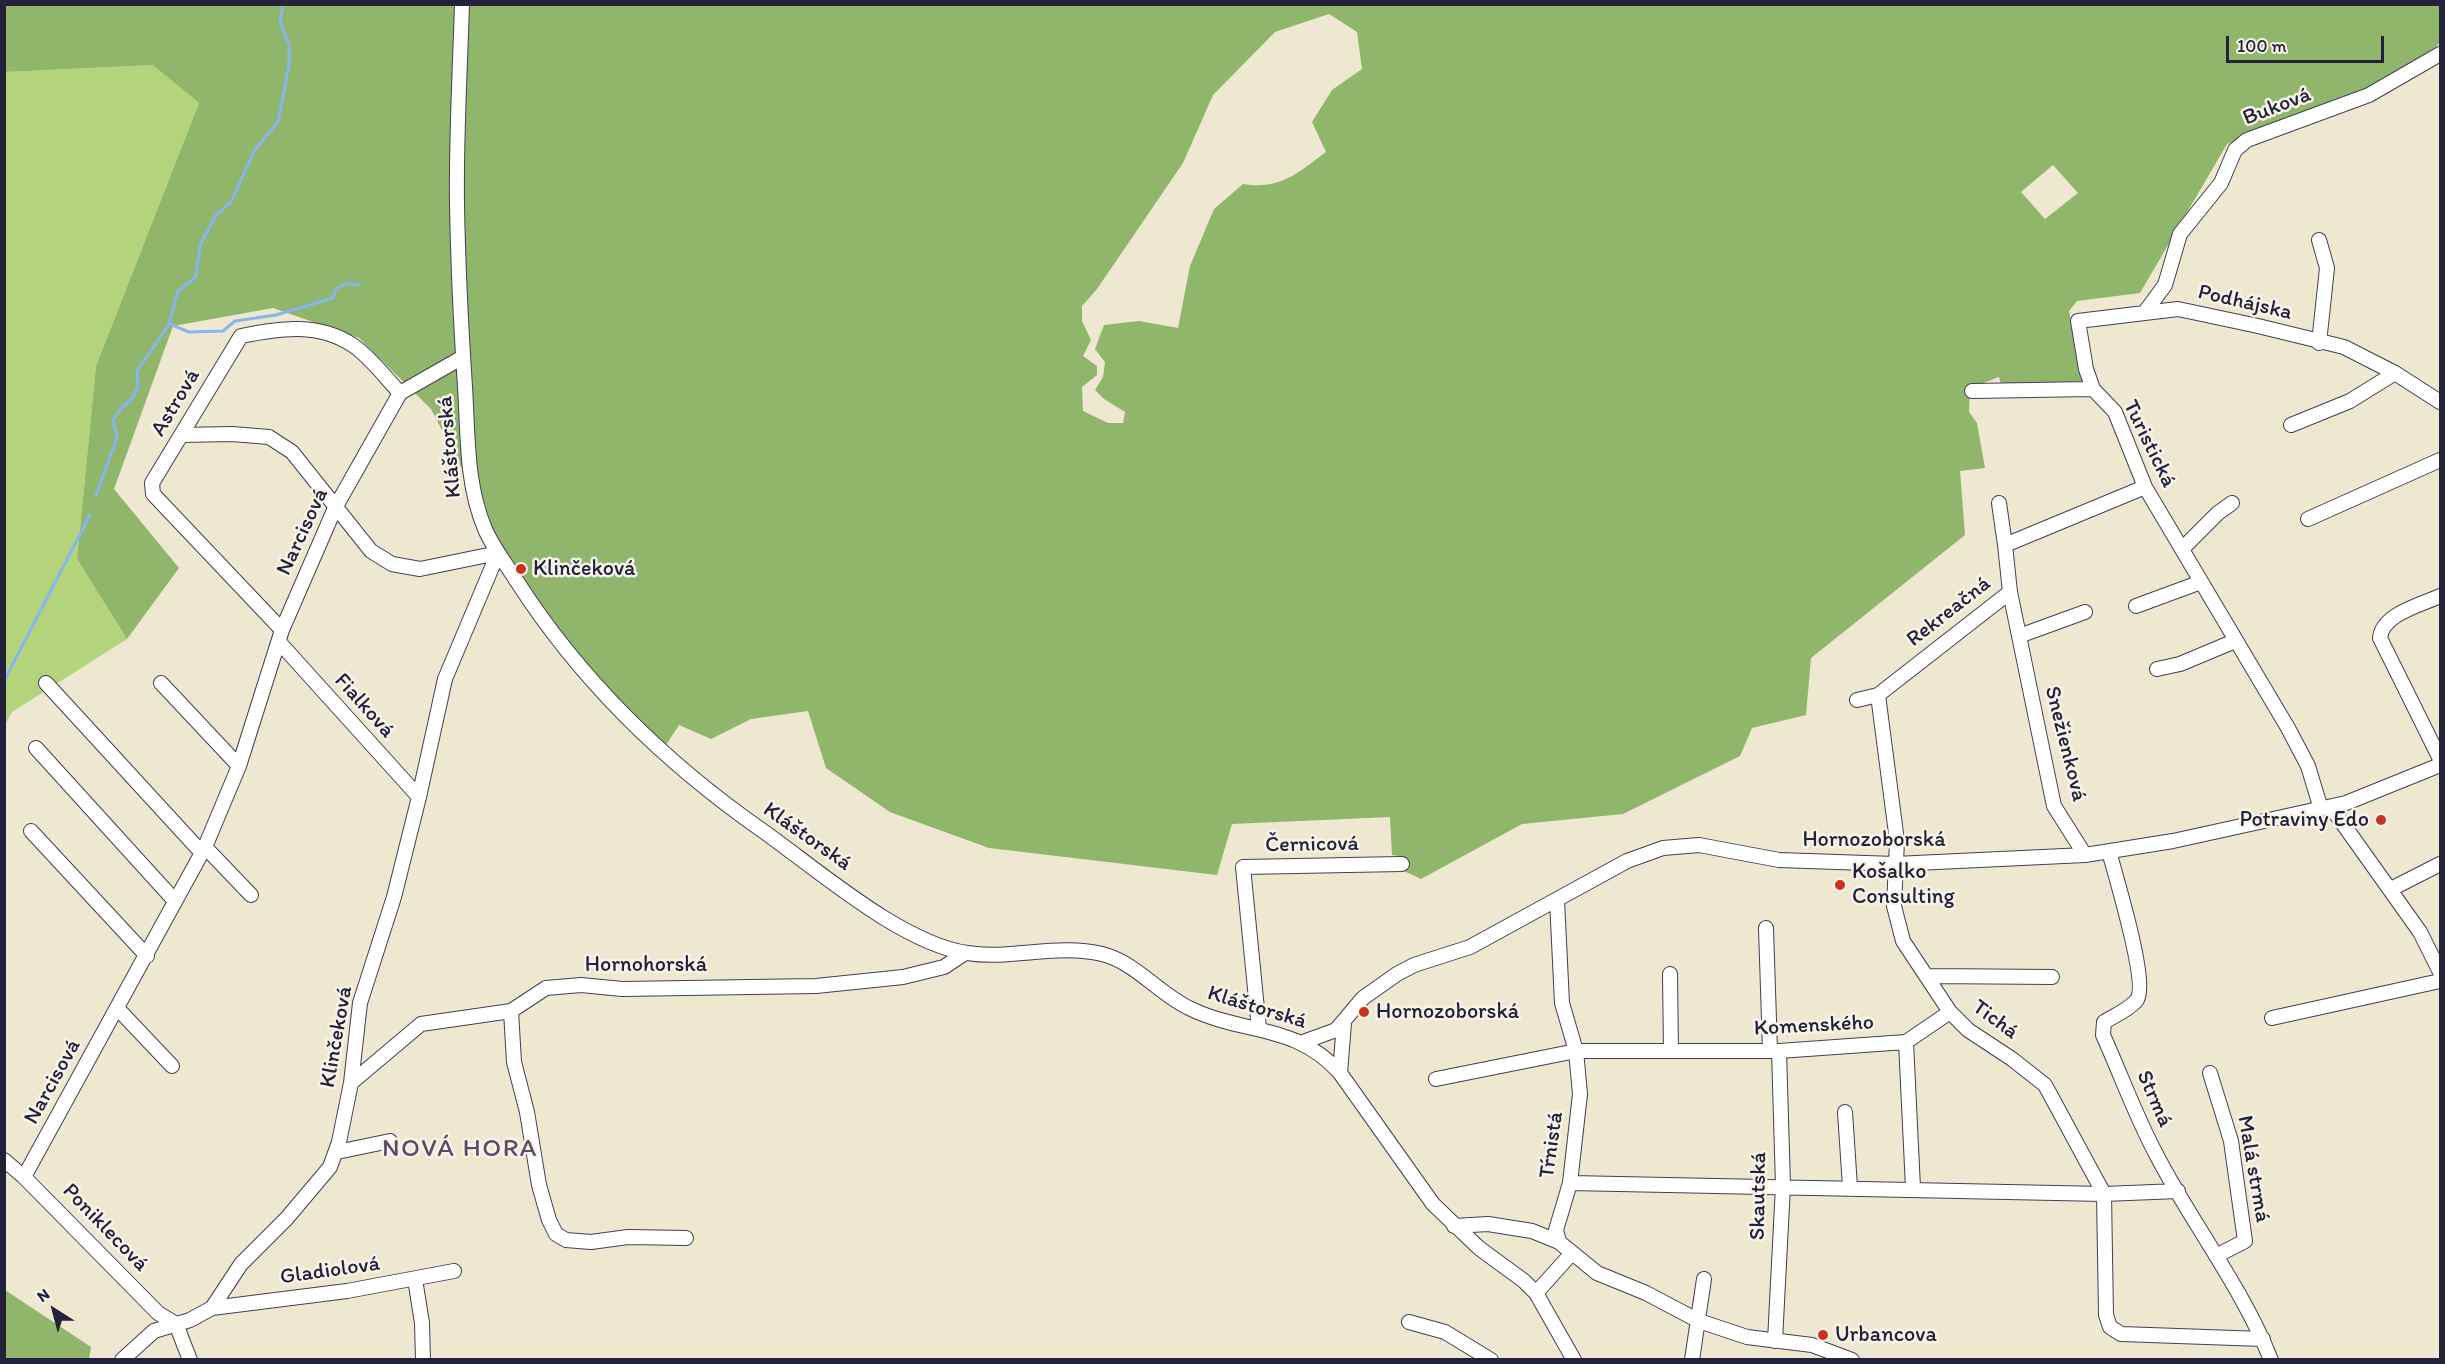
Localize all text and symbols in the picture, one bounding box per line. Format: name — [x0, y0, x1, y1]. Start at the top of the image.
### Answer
scale bar — [2229, 24, 2386, 62]
text: 100 m — [2237, 35, 2287, 57]
street label: Buková — [2239, 82, 2315, 132]
street label: Podhájska — [2195, 279, 2295, 327]
street label: Astrová — [146, 365, 206, 441]
street label: Kláštorská — [432, 395, 468, 499]
street label: Turistická — [2117, 396, 2181, 492]
street label: Narcisová — [271, 484, 335, 580]
place label: Klinčeková — [533, 556, 635, 582]
marker: Klinčeková — [514, 562, 528, 576]
street label: Rekreačná — [1902, 571, 1996, 653]
street label: Fialková — [328, 668, 400, 744]
street label: Snežienková — [2038, 684, 2092, 804]
street label: Kláštorská — [758, 797, 856, 877]
place label: Potraviny Edo — [2240, 807, 2369, 833]
marker: Potraviny Edo — [2374, 813, 2388, 827]
street label: Hornozoborská — [1802, 827, 1946, 853]
street label: Černicová — [1265, 831, 1359, 859]
place label: Košalko Consulting — [1852, 859, 1955, 910]
marker: Košalko Consulting — [1833, 878, 1847, 892]
street label: Hornohorská — [585, 952, 707, 978]
street label: Kláštorská — [1204, 980, 1310, 1036]
street label: Klinčeková — [315, 984, 359, 1090]
street label: Tichá — [1967, 994, 2023, 1046]
place label: Hornozoborská — [1376, 999, 1519, 1025]
marker: Hornozoborská — [1357, 1005, 1371, 1019]
street label: Komenského — [1753, 1010, 1875, 1042]
street label: Narcisová — [19, 1035, 87, 1129]
street label: Strmá — [2130, 1067, 2178, 1131]
street label: Tŕnistá — [1534, 1110, 1570, 1180]
street label: Malá strmá — [2231, 1113, 2275, 1225]
district label: NOVÁ HORA — [381, 1133, 539, 1165]
street label: Skautská — [1745, 1152, 1773, 1240]
street label: Poniklecová — [56, 1178, 154, 1278]
street label: Gladiolová — [278, 1251, 382, 1291]
north arrow — [24, 1280, 84, 1340]
text: N — [33, 1284, 53, 1306]
place label: Urbancova — [1835, 1322, 1937, 1348]
marker: Urbancova — [1816, 1328, 1830, 1342]

